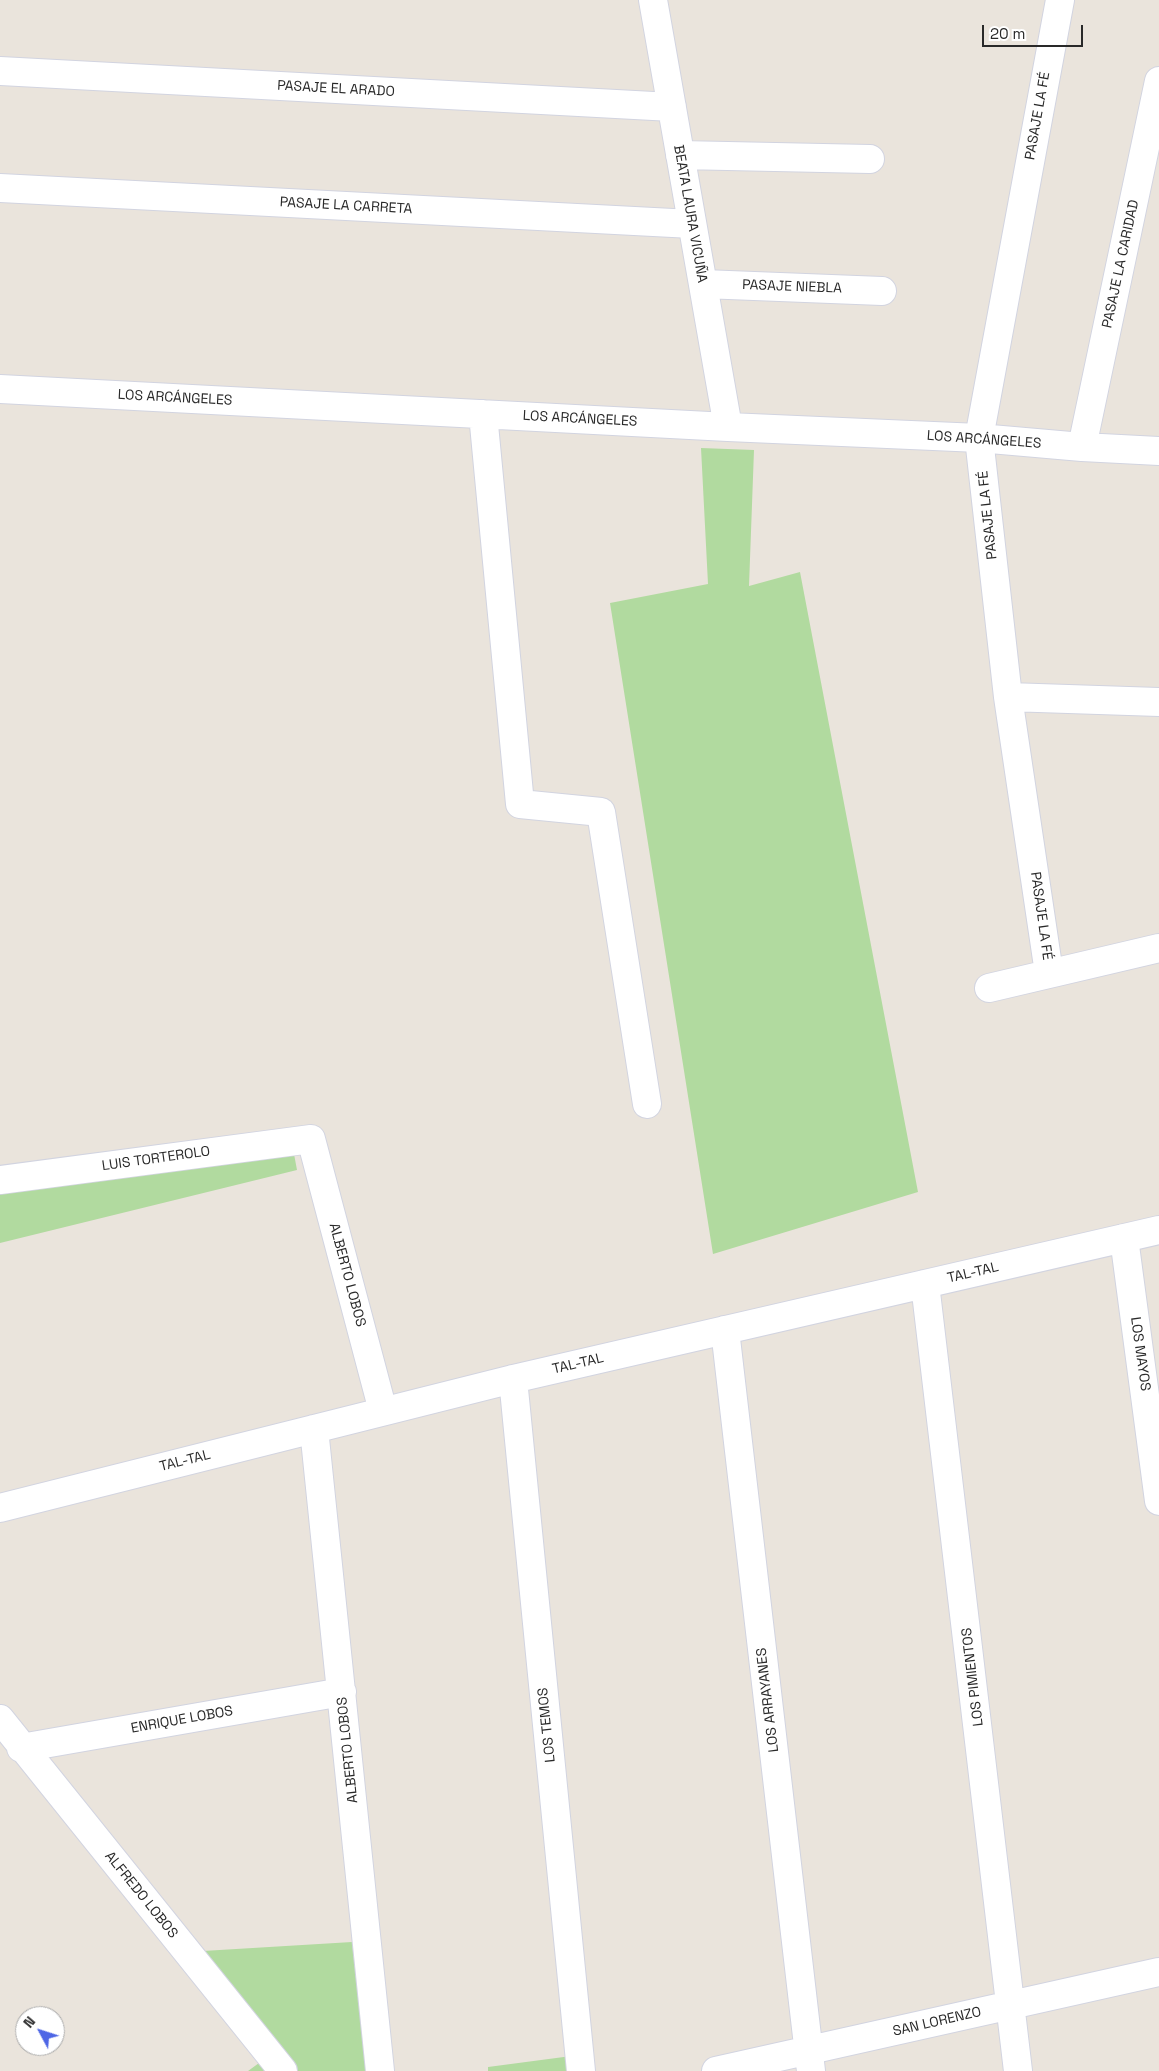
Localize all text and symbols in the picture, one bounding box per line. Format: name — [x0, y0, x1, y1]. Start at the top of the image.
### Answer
scale bar — [984, 15, 1085, 47]
text: 20 m — [990, 24, 1025, 43]
street label: PASAJE LA FÉ — [1022, 71, 1054, 161]
street label: PASAJE EL ARADO — [277, 78, 395, 100]
street label: BEATA LAURA VICUÑA — [670, 144, 710, 284]
street label: PASAJE LA CARRETA — [279, 194, 413, 218]
street label: PASAJE LA CARIDAD — [1099, 198, 1143, 330]
street label: PASAJE NIEBLA — [742, 277, 842, 297]
street label: LOS ARCÁNGELES — [117, 387, 233, 409]
street label: LOS ARCÁNGELES — [522, 408, 638, 430]
street label: LOS ARCÁNGELES — [926, 428, 1042, 452]
street label: PASAJE LA FÉ — [975, 470, 1001, 560]
street label: PASAJE LA FÉ — [1026, 871, 1056, 961]
street label: LUIS TORTEROLO — [101, 1143, 211, 1175]
street label: ALBERTO LOBOS — [325, 1221, 369, 1329]
street label: TAL-TAL — [946, 1259, 1000, 1287]
street label: LOS MAYOS — [1126, 1316, 1154, 1392]
street label: TAL-TAL — [551, 1350, 605, 1378]
street label: TAL-TAL — [158, 1447, 212, 1475]
street label: LOS PIMIENTOS — [959, 1627, 987, 1727]
street label: LOS ARRAYANES — [753, 1647, 783, 1753]
street label: LOS TEMOS — [535, 1687, 559, 1763]
street label: ALBERTO LOBOS — [334, 1696, 362, 1804]
street label: ENRIQUE LOBOS — [130, 1703, 234, 1737]
street label: ALFREDO LOBOS — [101, 1848, 181, 1942]
street label: SAN LORENZO — [891, 2004, 983, 2040]
north arrow — [15, 2006, 65, 2056]
text: N — [19, 2013, 39, 2031]

